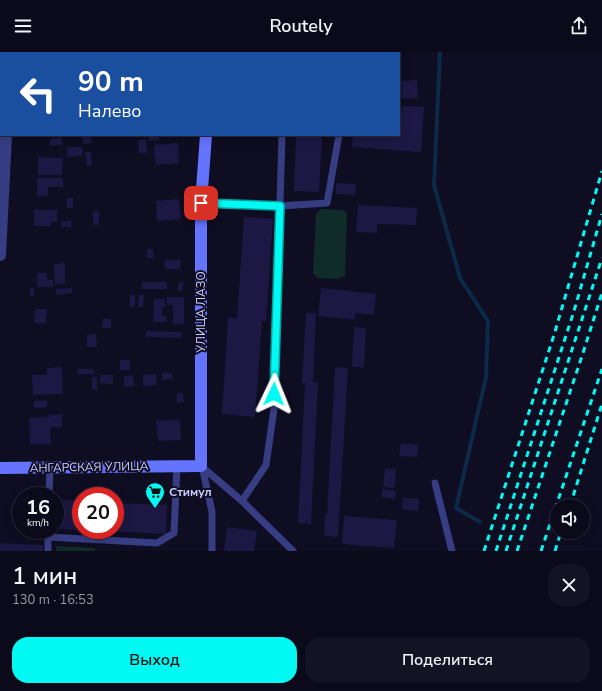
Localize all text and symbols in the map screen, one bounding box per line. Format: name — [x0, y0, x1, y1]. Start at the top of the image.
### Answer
text: Routely — [269, 14, 333, 38]
icon: menu — [12, 15, 34, 37]
icon: share — [568, 15, 590, 37]
text: 90 m — [78, 63, 144, 101]
icon: left — [12, 68, 64, 120]
text: Налево — [78, 99, 142, 123]
pin — [184, 186, 218, 220]
icon: arrive — [190, 192, 212, 214]
street label: УЛИЦА ЛАЗО — [193, 271, 209, 354]
position arrow — [253, 373, 295, 415]
street label: АНГАРСКАЯ УЛИЦА — [30, 458, 149, 476]
supermarket icon: Стимул — [144, 481, 166, 509]
place label: Стимул — [169, 484, 212, 500]
speed limit sign: 20 — [72, 487, 124, 539]
text: 16 — [26, 494, 50, 521]
map controls — [550, 499, 590, 539]
button: sound — [550, 499, 590, 539]
text: km/h — [27, 516, 49, 530]
text: 1 мин — [12, 560, 77, 592]
button: close — [548, 564, 590, 606]
text: 130 m · 16:53 — [12, 591, 94, 609]
button: Выход — [12, 637, 297, 683]
button: Поделиться — [305, 637, 590, 683]

